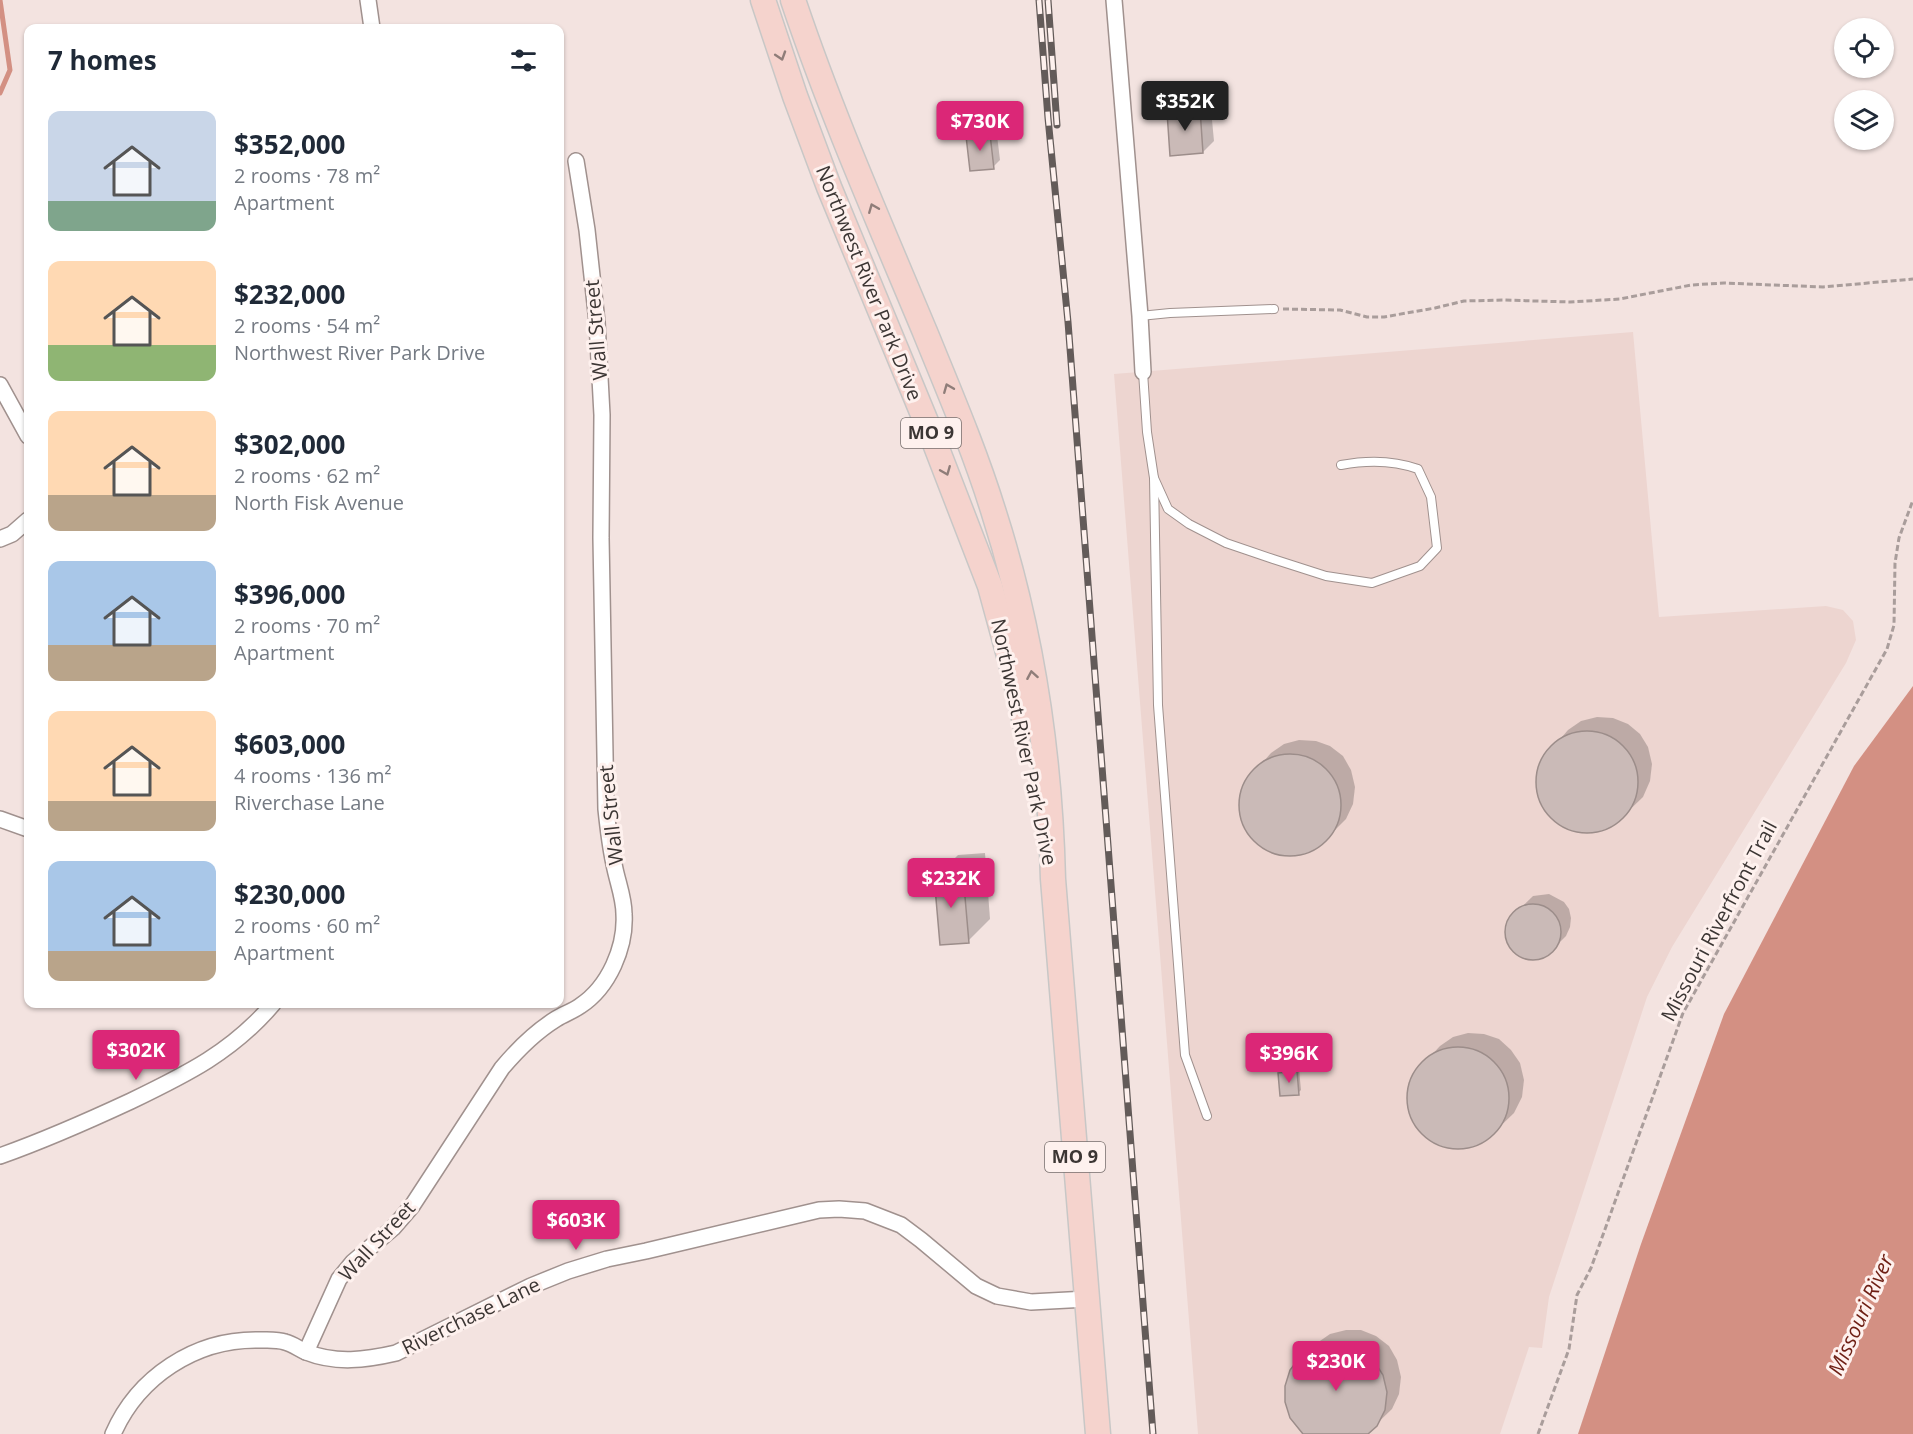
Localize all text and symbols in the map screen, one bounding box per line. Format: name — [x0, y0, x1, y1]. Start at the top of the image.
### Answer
map controls — [1834, 18, 1894, 150]
button: locate — [1834, 18, 1894, 78]
text: 7 homes — [48, 42, 157, 78]
icon: filters — [507, 44, 540, 77]
one-way arrow — [774, 50, 787, 60]
pin: $352K — [1143, 81, 1227, 132]
text: $352K — [1155, 87, 1215, 114]
button: layers — [1834, 90, 1894, 150]
pin: $730K — [938, 101, 1022, 152]
text: $730K — [950, 107, 1010, 134]
text: $352,000 — [234, 126, 345, 162]
icon: home — [96, 135, 168, 207]
street label: Northwest River Park Drive — [810, 161, 929, 404]
text: 2 rooms · 78 m² — [234, 162, 380, 189]
text: Apartment — [234, 189, 334, 216]
one-way arrow — [868, 203, 880, 214]
text: $232,000 — [234, 276, 345, 312]
street label: Wall Street — [578, 279, 613, 381]
icon: home — [96, 285, 168, 357]
text: 2 rooms · 54 m² — [234, 312, 380, 339]
text: Northwest River Park Drive — [234, 339, 485, 366]
one-way arrow — [943, 383, 955, 394]
road number: MO 9 — [901, 418, 961, 448]
text: $302,000 — [234, 426, 345, 462]
icon: home — [96, 435, 168, 507]
text: 2 rooms · 62 m² — [234, 462, 380, 489]
one-way arrow — [939, 465, 951, 476]
text: North Fisk Avenue — [234, 489, 404, 516]
text: $396,000 — [234, 576, 345, 612]
icon: home — [96, 585, 168, 657]
text: 2 rooms · 70 m² — [234, 612, 380, 639]
street label: Northwest River Park Drive — [985, 616, 1064, 868]
text: Apartment — [234, 639, 334, 666]
one-way arrow — [1026, 670, 1039, 680]
text: $603,000 — [234, 726, 345, 762]
icon: home — [96, 735, 168, 807]
text: 4 rooms · 136 m² — [234, 762, 392, 789]
street label: Wall Street — [592, 764, 629, 867]
text: Riverchase Lane — [234, 789, 385, 816]
street label: Missouri Riverfront Trail — [1654, 816, 1783, 1026]
pin: $232K — [909, 858, 993, 909]
text: $232K — [921, 864, 981, 891]
text: $230,000 — [234, 876, 345, 912]
icon: home — [96, 885, 168, 957]
text: 2 rooms · 60 m² — [234, 912, 380, 939]
text: Apartment — [234, 939, 334, 966]
pin: $302K — [94, 1030, 178, 1081]
pin: $396K — [1247, 1033, 1331, 1084]
text: $302K — [106, 1036, 166, 1063]
text: $396K — [1259, 1039, 1319, 1066]
road number: MO 9 — [1045, 1142, 1105, 1172]
street label: Wall Street — [332, 1195, 421, 1287]
pin: $603K — [534, 1200, 618, 1251]
text: $603K — [546, 1206, 606, 1233]
water label: Missouri River — [1821, 1249, 1900, 1380]
street label: Riverchase Lane — [397, 1270, 544, 1361]
pin: $230K — [1294, 1341, 1378, 1392]
text: $230K — [1306, 1347, 1366, 1374]

